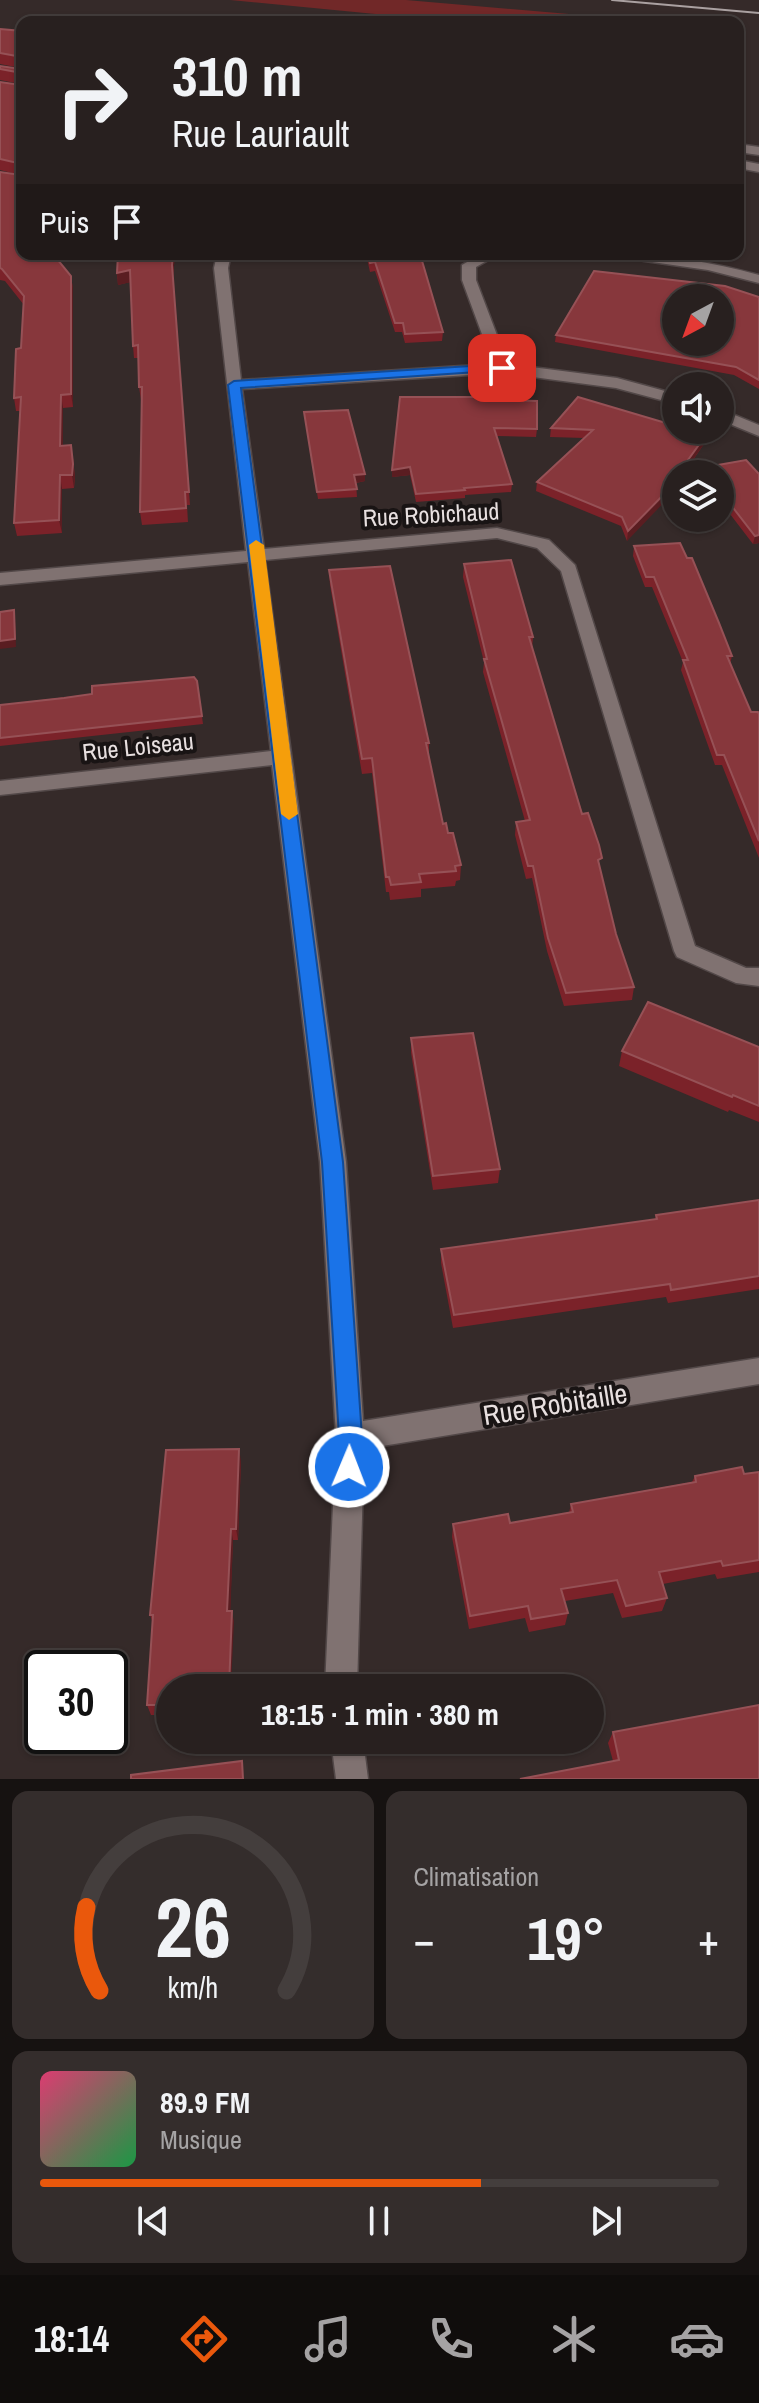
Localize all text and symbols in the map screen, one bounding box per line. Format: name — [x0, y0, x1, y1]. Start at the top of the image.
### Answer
text: 310 m — [172, 38, 302, 113]
icon: right — [40, 48, 144, 152]
text: Rue Lauriault — [172, 110, 349, 158]
icon: arrive — [105, 200, 149, 244]
text: Puis — [40, 202, 89, 242]
north arrow — [662, 284, 734, 356]
map controls — [662, 284, 734, 532]
pin — [468, 334, 536, 402]
icon: arrive — [480, 346, 524, 390]
button: sound — [662, 372, 734, 444]
button: layers — [662, 460, 734, 532]
street label: Rue Robichaud — [362, 494, 500, 534]
street label: Rue Loiseau — [81, 724, 195, 768]
street label: Rue Robitaille — [480, 1374, 630, 1434]
position arrow — [307, 1425, 391, 1509]
speed limit sign: 30 — [24, 1650, 128, 1754]
text: 18:15 · 1 min · 380 m — [261, 1694, 499, 1734]
text: Climatisation — [414, 1859, 539, 1894]
text: 26 — [155, 1871, 231, 1983]
text: 19° — [527, 1898, 606, 1979]
text: − — [414, 1909, 435, 1969]
text: + — [698, 1909, 719, 1969]
text: km/h — [167, 1968, 218, 2007]
text: 89.9 FM — [160, 2082, 250, 2122]
text: Musique — [160, 2122, 242, 2157]
icon: previous — [131, 2199, 175, 2243]
icon: pause — [357, 2199, 401, 2243]
icon: next — [584, 2199, 628, 2243]
icon: directions — [176, 2311, 232, 2367]
icon: music — [300, 2311, 356, 2367]
icon: phone — [423, 2311, 479, 2367]
icon: climate — [546, 2311, 602, 2367]
icon: car — [669, 2311, 725, 2367]
text: 18:14 — [34, 2315, 109, 2363]

